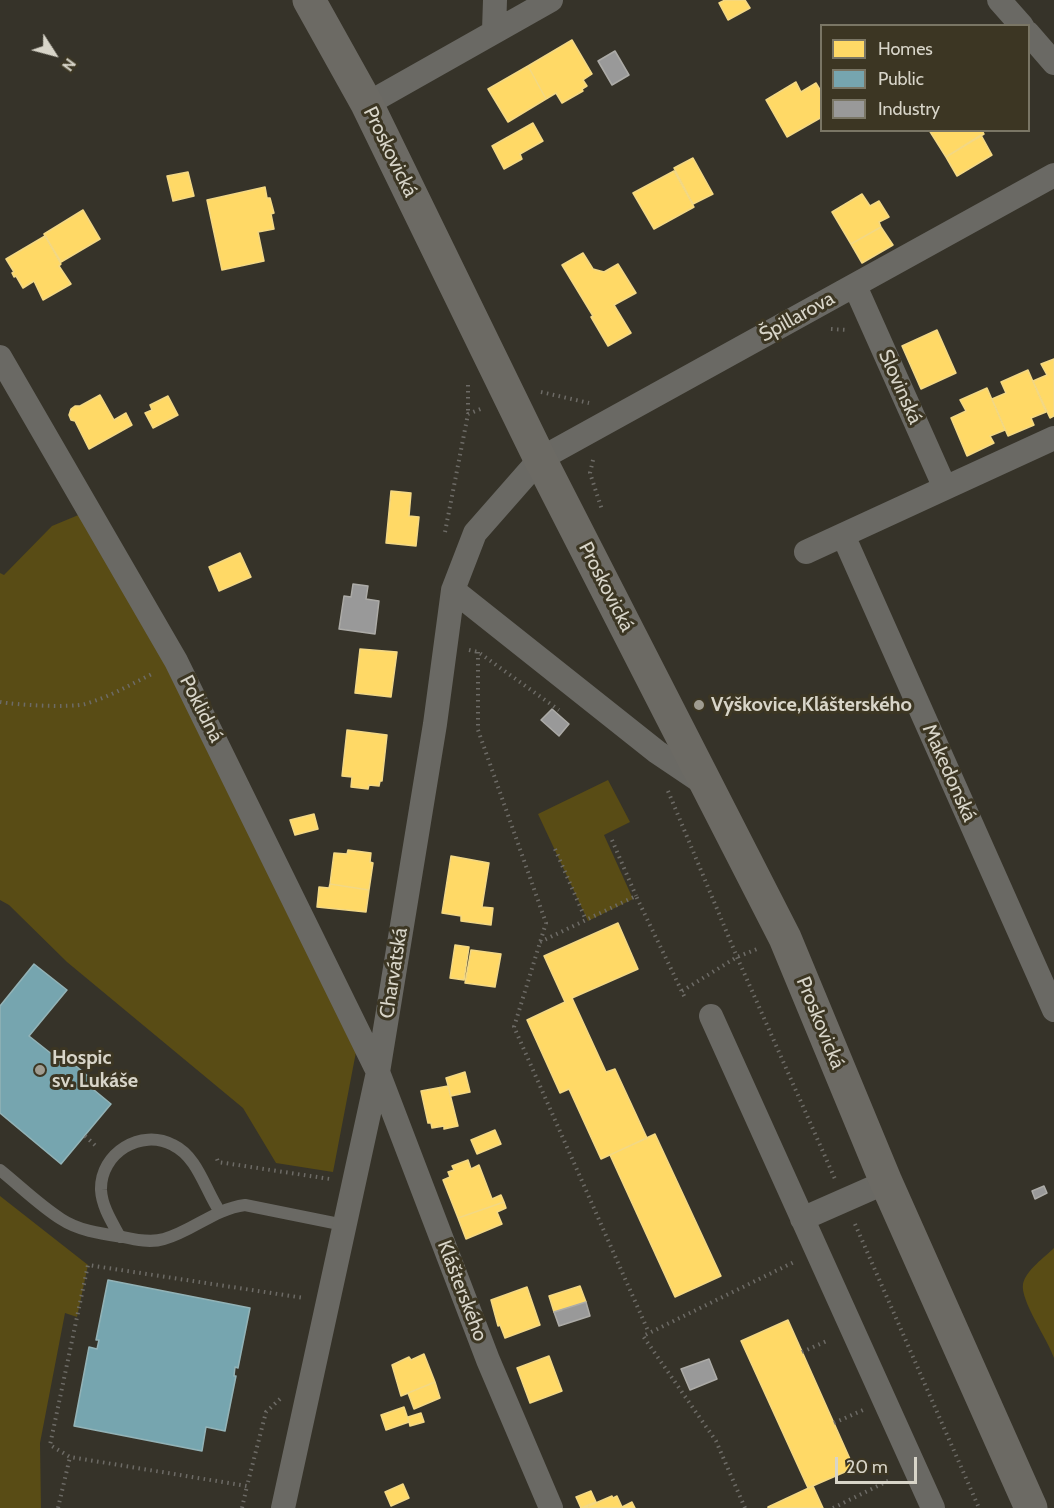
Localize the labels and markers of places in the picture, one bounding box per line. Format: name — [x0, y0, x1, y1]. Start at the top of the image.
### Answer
place label: Výškovice,Klášterského — [711, 693, 912, 717]
marker: Výškovice,Klášterského — [692, 698, 706, 712]
place label: Hospic sv. Lukáše — [52, 1046, 138, 1093]
marker: Hospic sv. Lukáše — [33, 1063, 47, 1077]

